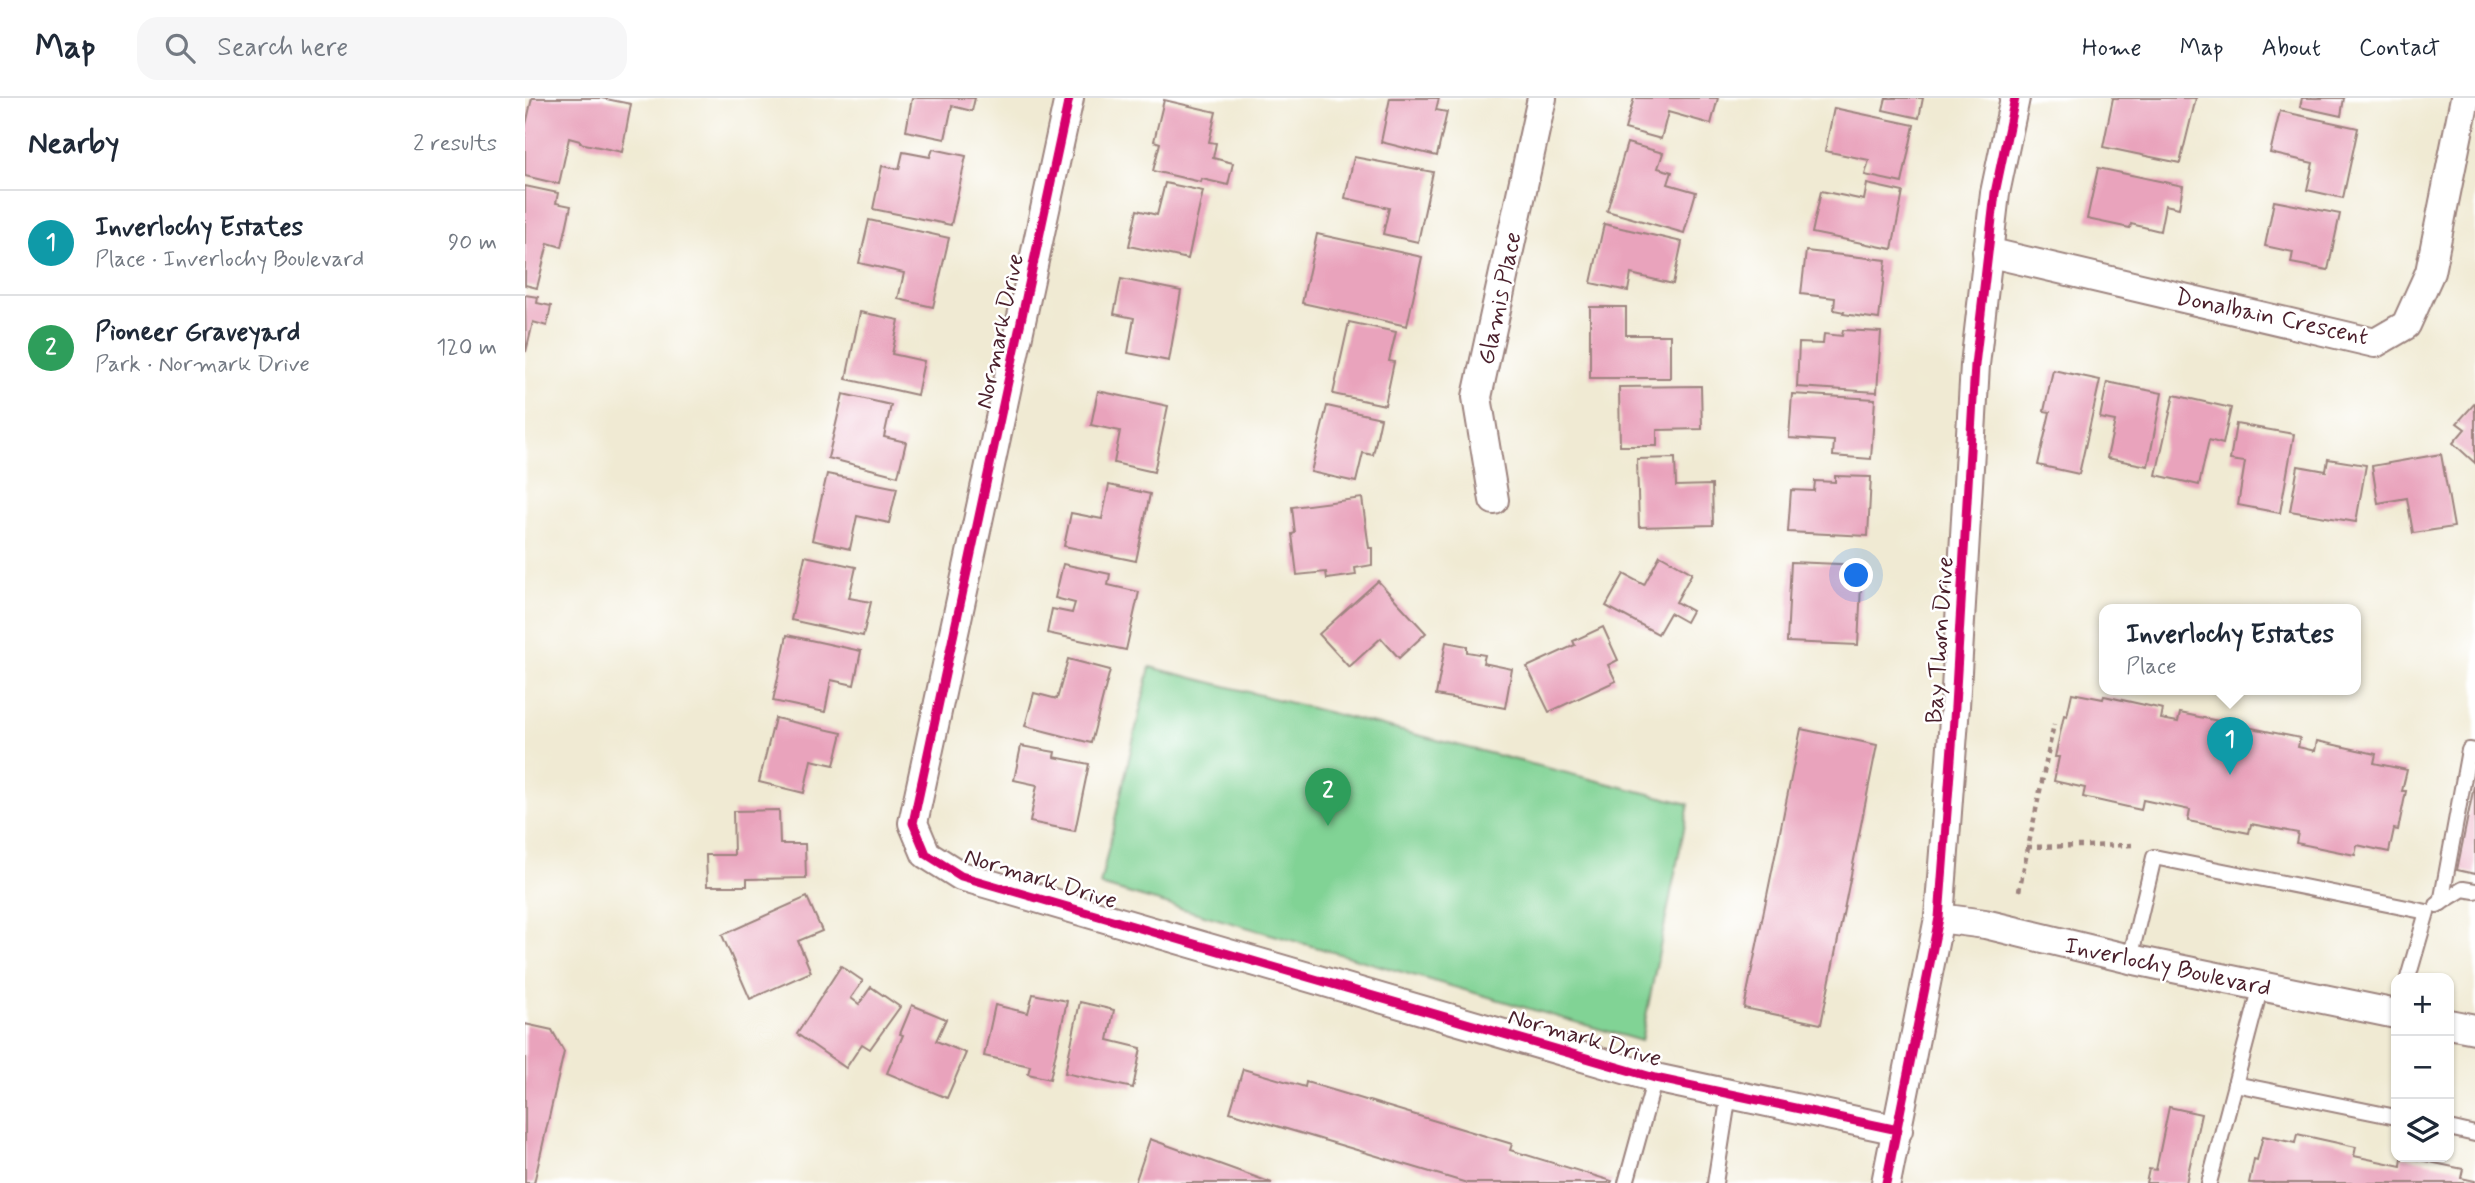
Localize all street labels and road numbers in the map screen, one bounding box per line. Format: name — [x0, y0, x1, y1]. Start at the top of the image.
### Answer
street label: Glamis Place — [1471, 229, 1530, 368]
street label: Normark Drive — [969, 251, 1032, 412]
street label: Donalbain Crescent — [2172, 282, 2371, 353]
street label: Bay Thorn Drive — [1919, 556, 1962, 725]
street label: Normark Drive — [960, 841, 1121, 917]
street label: Inverlochy Boulevard — [2062, 931, 2273, 1004]
street label: Normark Drive — [1504, 1002, 1665, 1075]

